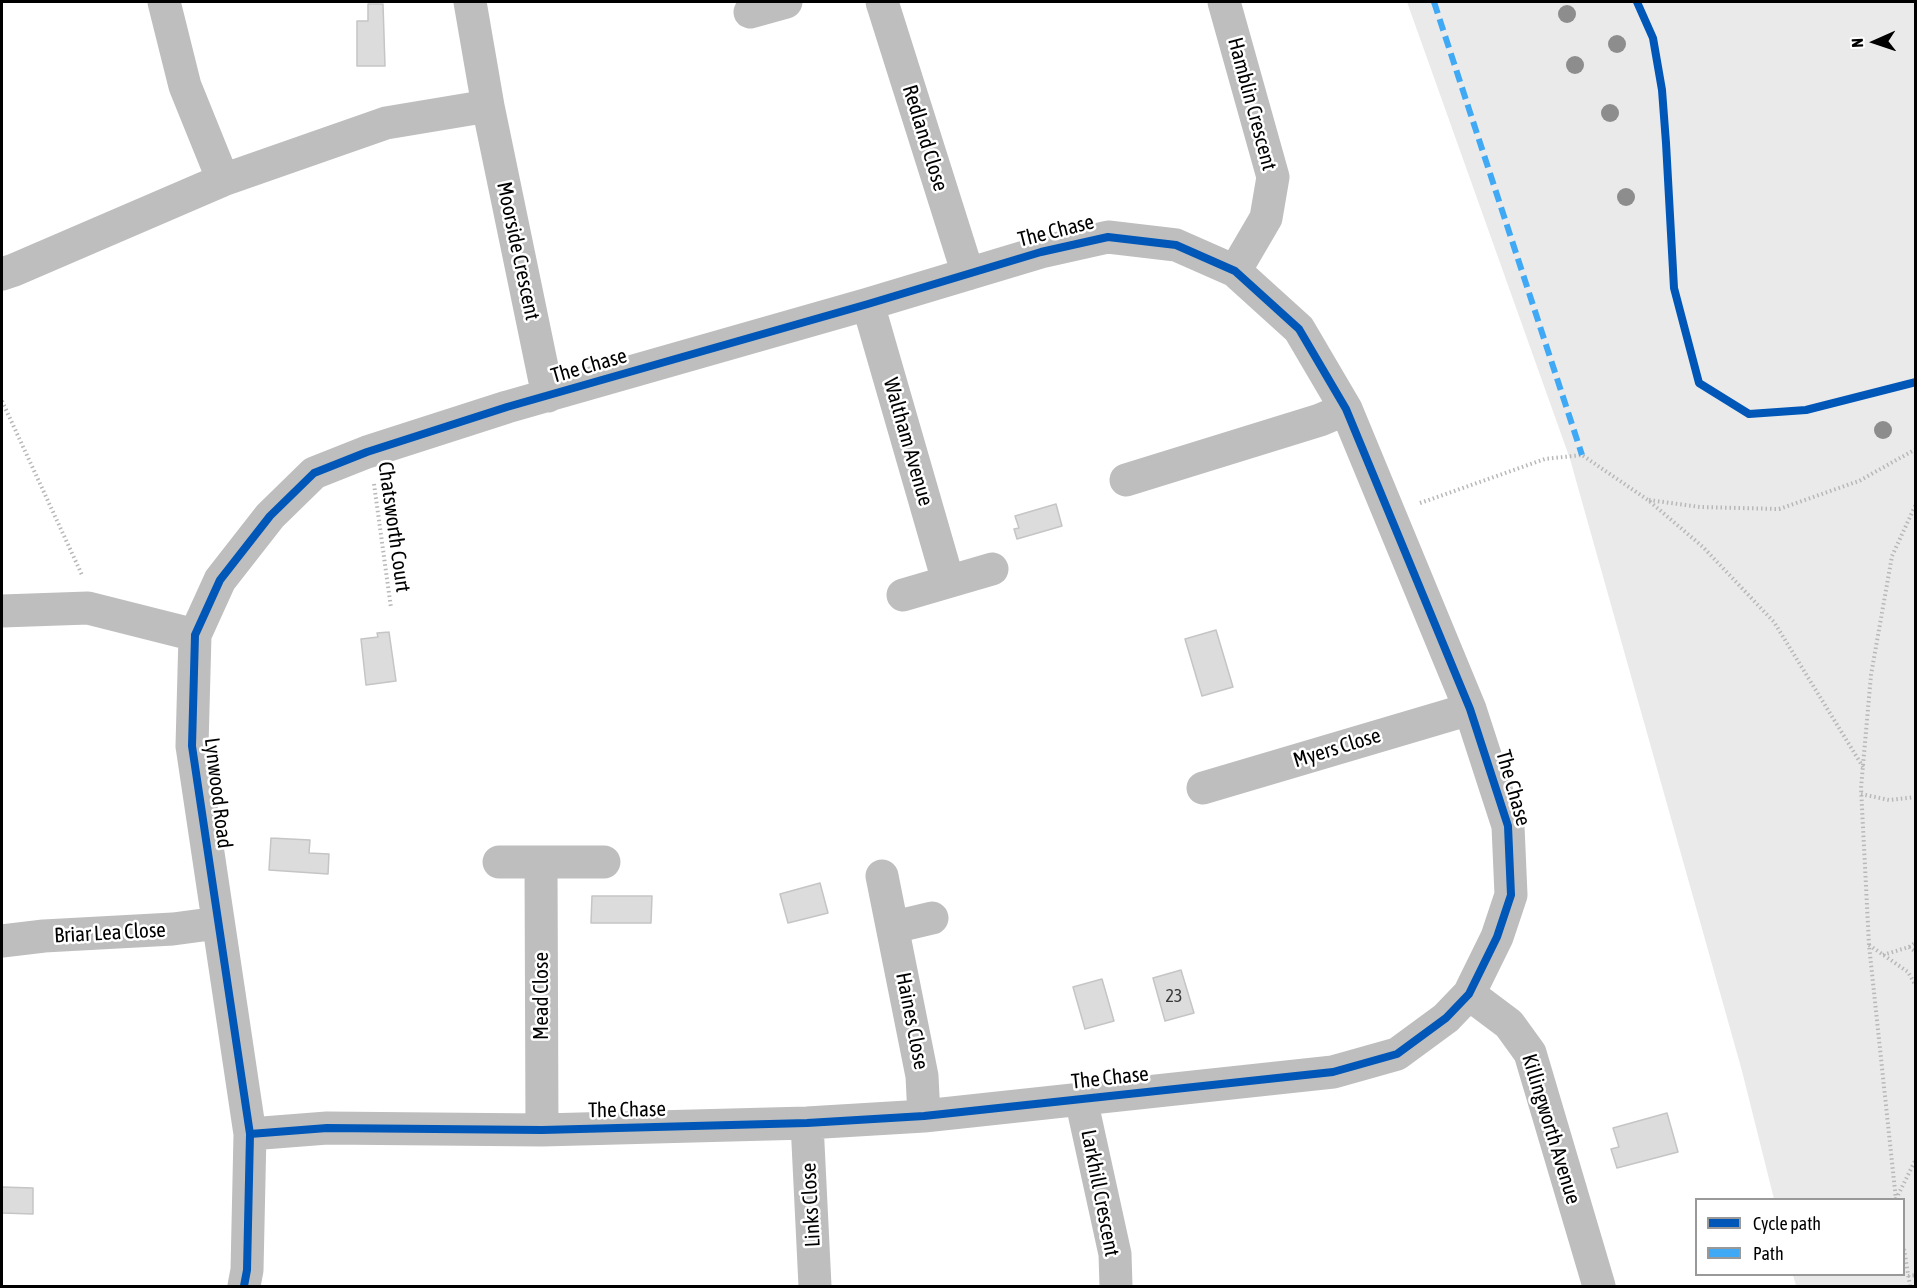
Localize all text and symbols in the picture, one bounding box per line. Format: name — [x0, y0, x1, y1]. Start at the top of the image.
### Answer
north arrow — [1845, 12, 1905, 72]
street label: Hamblin Crescent — [1222, 35, 1282, 173]
text: N — [1848, 38, 1866, 48]
street label: Redland Close — [897, 82, 953, 194]
street label: Moorside Crescent — [491, 180, 545, 322]
street label: The Chase — [1015, 209, 1097, 253]
street label: The Chase — [548, 343, 630, 389]
street label: Waltham Avenue — [878, 375, 938, 509]
street label: Chatsworth Court — [372, 460, 416, 594]
street label: Myers Close — [1290, 723, 1384, 773]
street label: Lynwood Road — [199, 736, 237, 850]
street label: The Chase — [1490, 747, 1536, 829]
street label: Briar Lea Close — [54, 917, 166, 949]
street label: Mead Close — [528, 952, 554, 1040]
street label: Haines Close — [890, 970, 934, 1072]
house number: 23 — [1166, 985, 1182, 1007]
street label: Killingworth Avenue — [1516, 1051, 1586, 1207]
street label: The Chase — [1070, 1061, 1150, 1095]
street label: The Chase — [588, 1097, 666, 1123]
street label: Larkhill Crescent — [1075, 1128, 1125, 1258]
street label: Links Close — [796, 1162, 826, 1248]
legend — [1695, 1198, 1905, 1276]
text: Cycle path — [1753, 1213, 1821, 1234]
text: Path — [1753, 1243, 1784, 1264]

